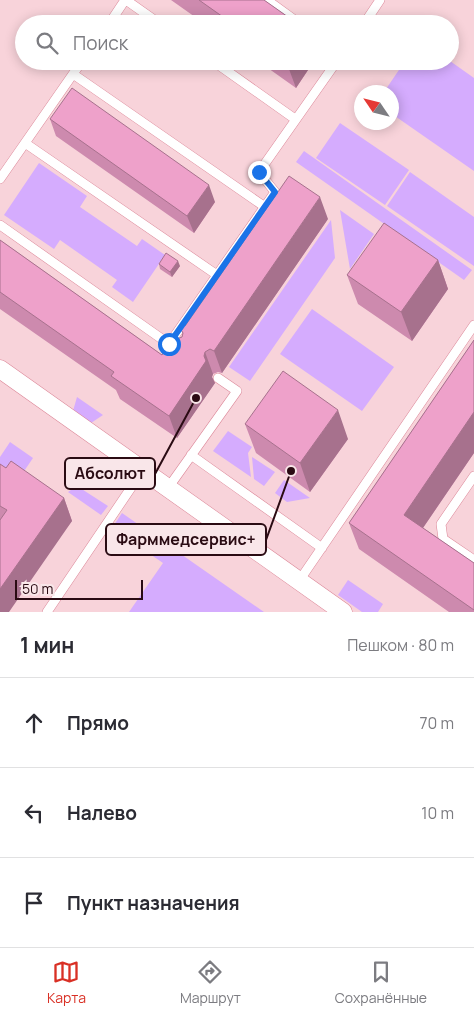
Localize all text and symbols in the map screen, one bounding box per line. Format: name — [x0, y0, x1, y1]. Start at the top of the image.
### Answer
search box — [15, 15, 459, 70]
icon: search — [33, 29, 61, 57]
text: Поиск — [73, 30, 128, 56]
north arrow — [354, 85, 399, 130]
route end — [248, 161, 271, 184]
route start — [158, 333, 181, 356]
callout: Абсолют — [65, 458, 155, 489]
text: Абсолют — [75, 462, 146, 484]
callout: Фарммедсервис+ — [106, 524, 266, 555]
text: Фарммедсервис+ — [116, 528, 256, 550]
scale bar — [15, 577, 142, 600]
text: 50 m — [22, 579, 53, 598]
text: 1 мин — [20, 631, 74, 659]
text: Пешком · 80 m — [347, 634, 454, 656]
icon: ahead — [20, 709, 48, 737]
text: Прямо — [67, 710, 129, 736]
text: 70 m — [419, 712, 454, 734]
icon: left — [20, 799, 48, 827]
text: Налево — [67, 800, 137, 826]
text: 10 m — [421, 802, 454, 824]
icon: arrive — [20, 889, 48, 917]
text: Пункт назначения — [67, 890, 240, 916]
tab: Карта — [47, 958, 86, 1007]
tab: Маршрут — [180, 958, 241, 1007]
tab: Сохранённые — [335, 958, 427, 1007]

